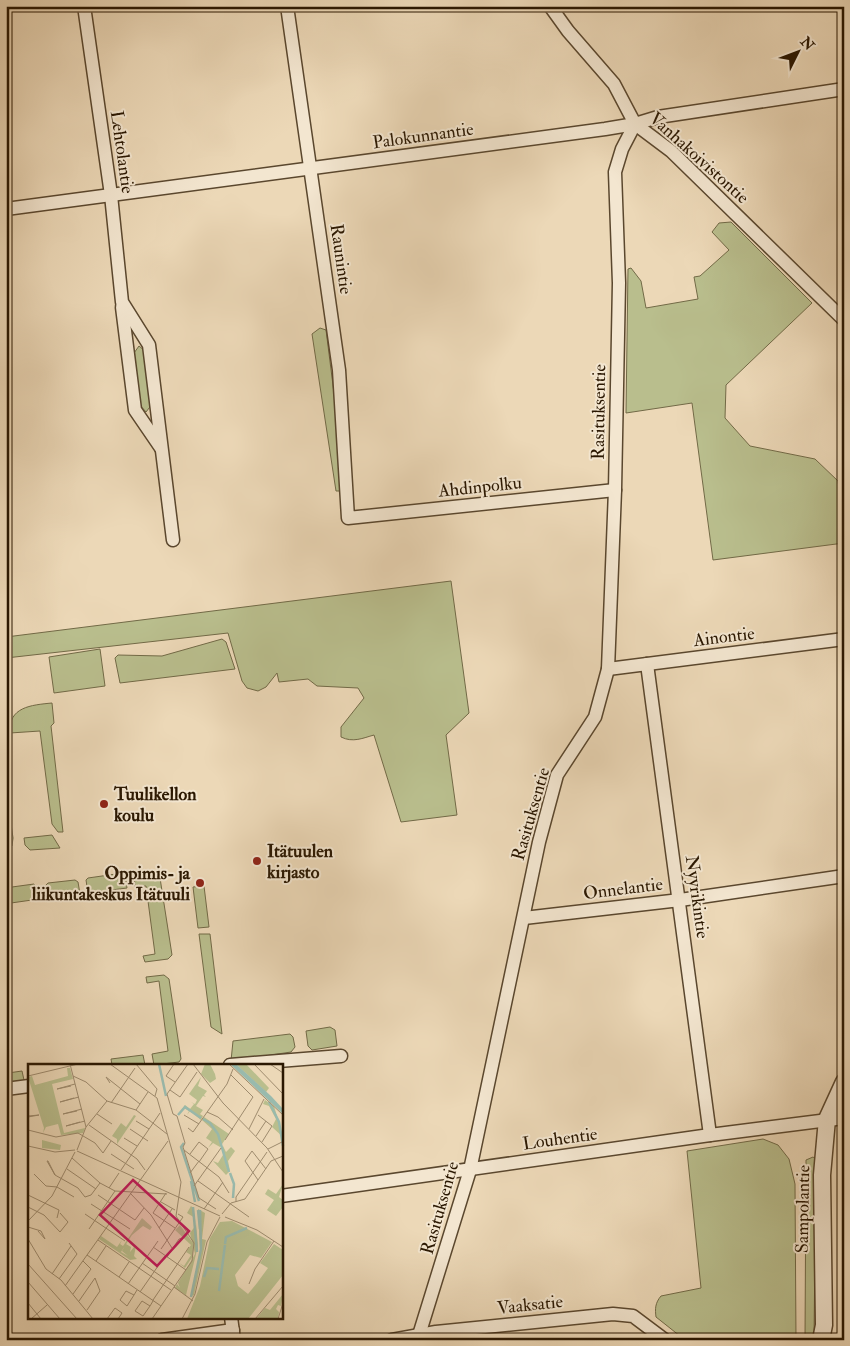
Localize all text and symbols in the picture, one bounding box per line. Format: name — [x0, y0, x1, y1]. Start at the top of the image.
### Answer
north arrow — [772, 28, 822, 78]
text: N — [796, 33, 818, 54]
street label: Vanhakoivistontie — [644, 107, 754, 209]
street label: Lehtolantie — [105, 109, 139, 195]
street label: Palokunnantie — [371, 117, 475, 154]
street label: Raunintie — [325, 222, 357, 296]
street label: Rasituksentie — [587, 363, 611, 460]
street label: Ahdinpolku — [436, 471, 523, 503]
street label: Ainontie — [691, 622, 756, 652]
street label: Rasituksentie — [507, 764, 555, 863]
place label: Tuulikellon koulu — [113, 783, 197, 827]
marker: Tuulikellon koulu — [98, 798, 110, 810]
place label: Itätuulen kirjasto — [266, 840, 334, 884]
street label: Nyyrikintie — [680, 854, 714, 941]
marker: Itätuulen kirjasto — [251, 855, 263, 867]
place label: Oppimis- ja liikuntakeskus Itätuuli — [31, 862, 191, 906]
street label: Onnelantie — [582, 873, 665, 905]
marker: Oppimis- ja liikuntakeskus Itätuuli — [194, 877, 206, 889]
inset map — [28, 1064, 282, 1318]
street label: Louhentie — [521, 1122, 599, 1156]
street label: Rasituksentie — [416, 1158, 464, 1257]
street label: Sampolantie — [791, 1164, 815, 1253]
street label: Vaaksatie — [496, 1290, 565, 1320]

